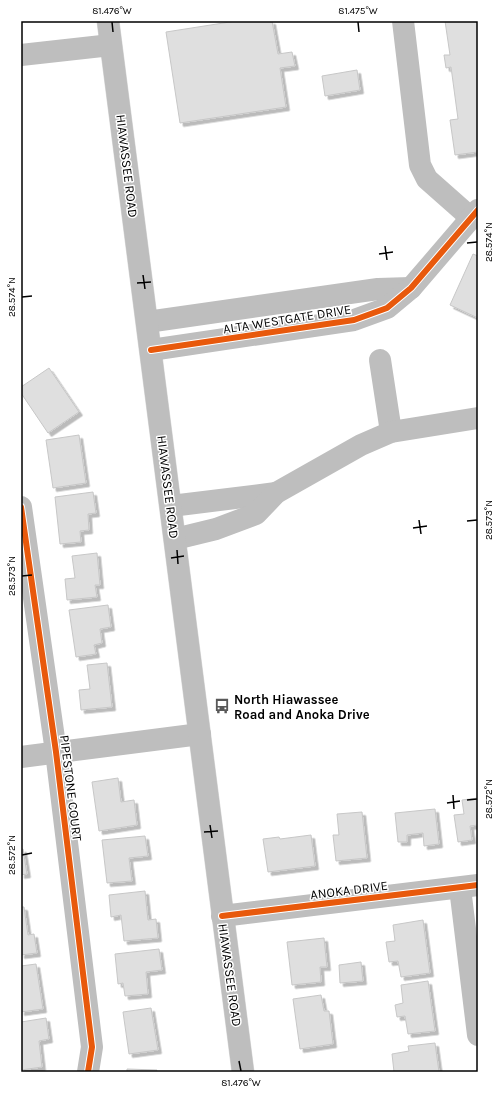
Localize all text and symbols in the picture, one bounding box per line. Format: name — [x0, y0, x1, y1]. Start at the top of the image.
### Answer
text: 81.476°W — [92, 5, 132, 17]
text: 81.475°W — [338, 5, 378, 17]
street label: HIAWASSEE ROAD — [113, 114, 141, 218]
text: 28.574°N — [483, 222, 495, 262]
text: 28.574°N — [6, 277, 18, 317]
street label: ALTA WESTGATE DRIVE — [222, 301, 352, 337]
street label: HIAWASSEE ROAD — [154, 435, 182, 539]
text: 28.573°N — [483, 500, 495, 540]
text: 28.573°N — [6, 556, 18, 596]
place label: North Hiawassee Road and Anoka Drive — [234, 692, 370, 722]
bus stop icon: North Hiawassee Road and Anoka Drive — [213, 697, 231, 715]
street label: PIPESTONE COURT — [57, 734, 85, 842]
text: 28.572°N — [483, 779, 495, 819]
text: 28.572°N — [6, 835, 18, 875]
street label: ANOKA DRIVE — [309, 878, 389, 902]
street label: HIAWASSEE ROAD — [215, 922, 245, 1028]
text: 81.476°W — [221, 1077, 261, 1089]

